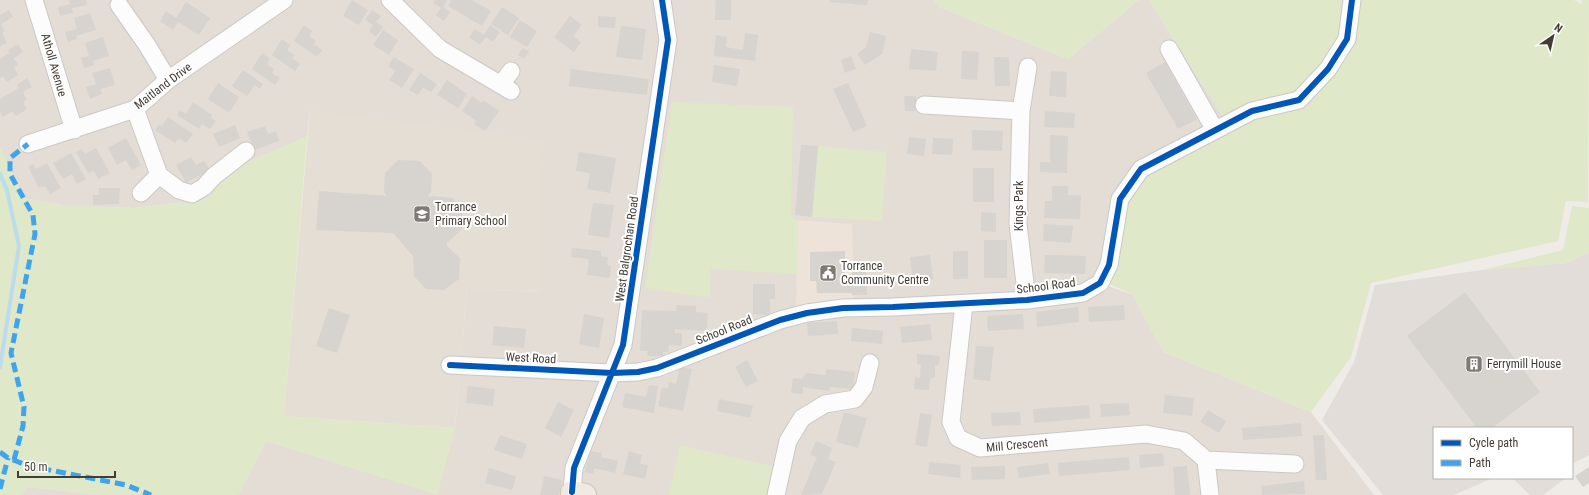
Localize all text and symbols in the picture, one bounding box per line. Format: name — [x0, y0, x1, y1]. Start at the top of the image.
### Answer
north arrow — [1533, 16, 1573, 56]
text: N — [1552, 21, 1565, 36]
street label: Atholl Avenue — [38, 32, 70, 99]
street label: Maitland Drive — [132, 60, 195, 112]
street label: Kings Park — [1012, 180, 1026, 231]
street label: West Balgrochan Road — [613, 195, 641, 303]
place label: Torrance Primary School — [435, 200, 507, 228]
school or university icon: Torrance Primary School — [412, 204, 432, 224]
place label: Torrance Community Centre — [841, 259, 929, 287]
public building icon: Torrance Community Centre — [818, 263, 838, 283]
street label: School Road — [1016, 275, 1076, 297]
street label: School Road — [694, 312, 754, 348]
street label: West Road — [505, 350, 557, 366]
building icon: Ferrymill House — [1464, 354, 1484, 374]
place label: Ferrymill House — [1487, 357, 1561, 371]
legend — [1433, 427, 1573, 479]
street label: Mill Crescent — [985, 435, 1049, 455]
text: Cycle path — [1469, 436, 1519, 450]
scale bar — [18, 453, 115, 479]
text: Path — [1469, 456, 1491, 470]
text: 50 m — [24, 460, 48, 474]

